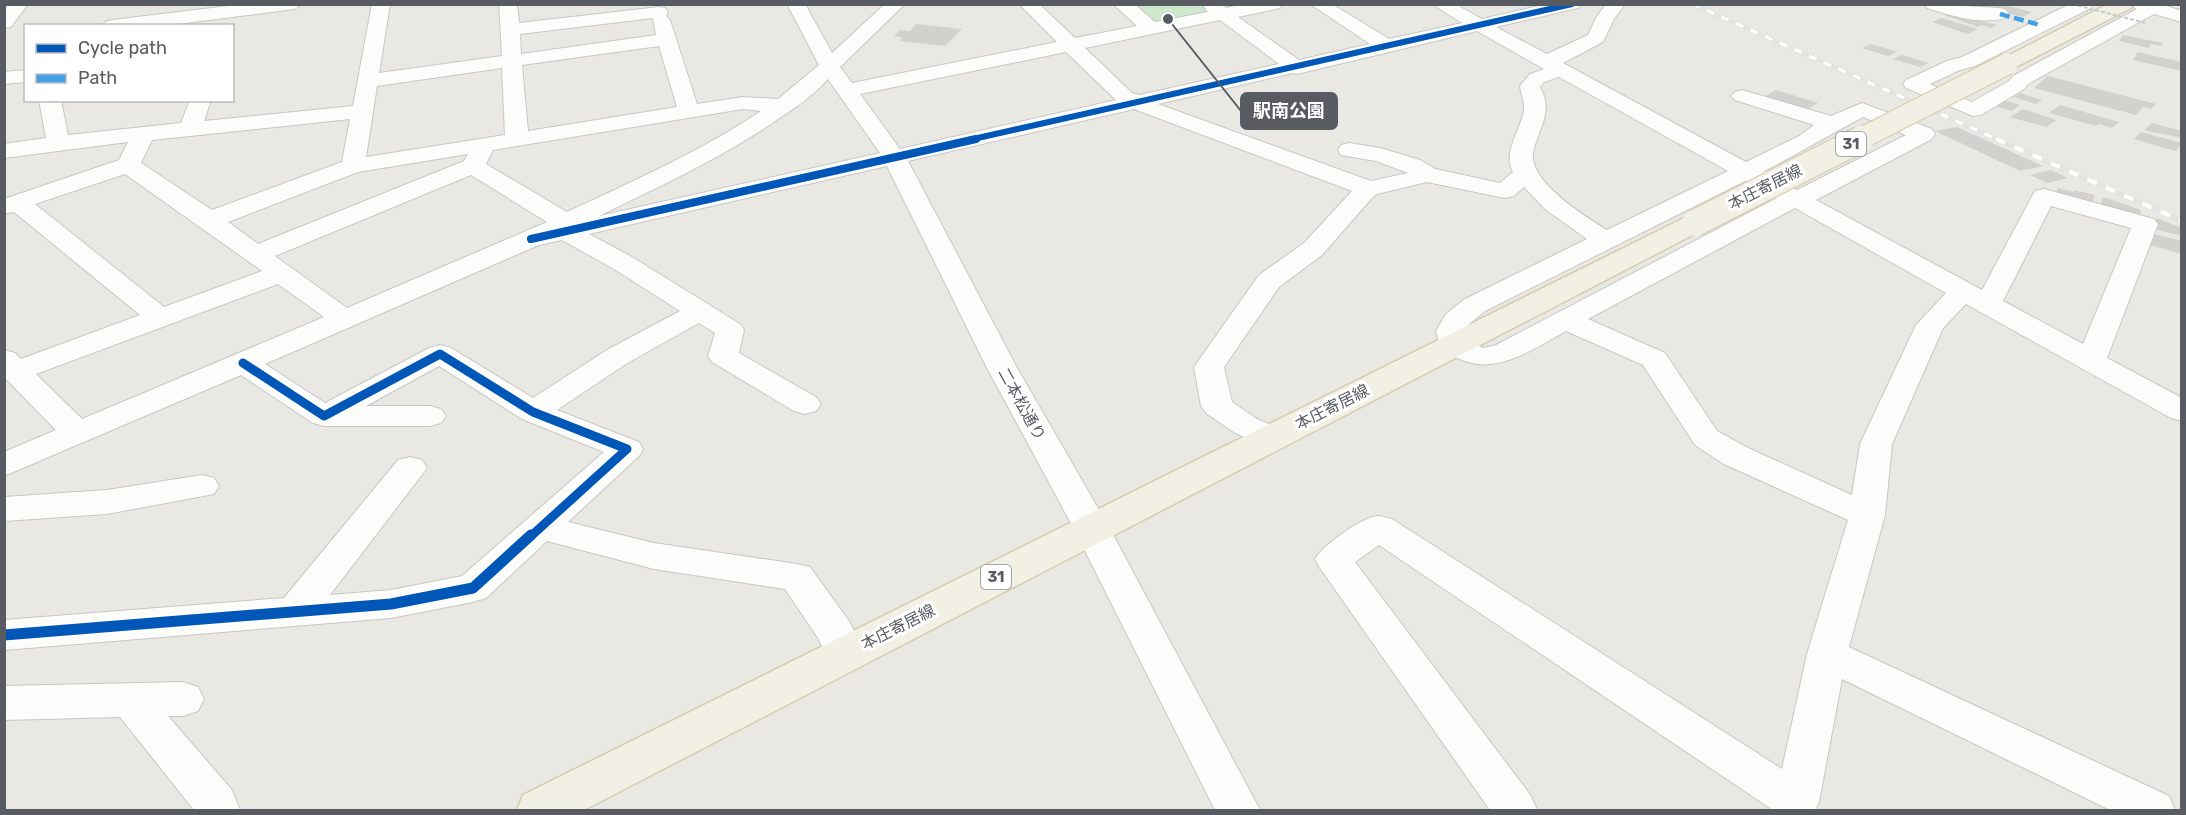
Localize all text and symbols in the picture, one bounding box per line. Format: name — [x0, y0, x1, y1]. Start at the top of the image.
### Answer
legend — [24, 24, 234, 102]
text: Cycle path — [78, 37, 167, 59]
text: Path — [78, 67, 117, 89]
callout: 駅南公園 — [1241, 93, 1337, 129]
text: 駅南公園 — [1253, 100, 1325, 122]
road number: 31 — [1836, 132, 1866, 156]
street label: 本庄寄居線 — [1725, 160, 1805, 214]
street label: 二本松通り — [994, 364, 1050, 444]
street label: 本庄寄居線 — [1292, 380, 1372, 434]
road number: 31 — [981, 565, 1011, 589]
street label: 本庄寄居線 — [858, 600, 938, 654]

